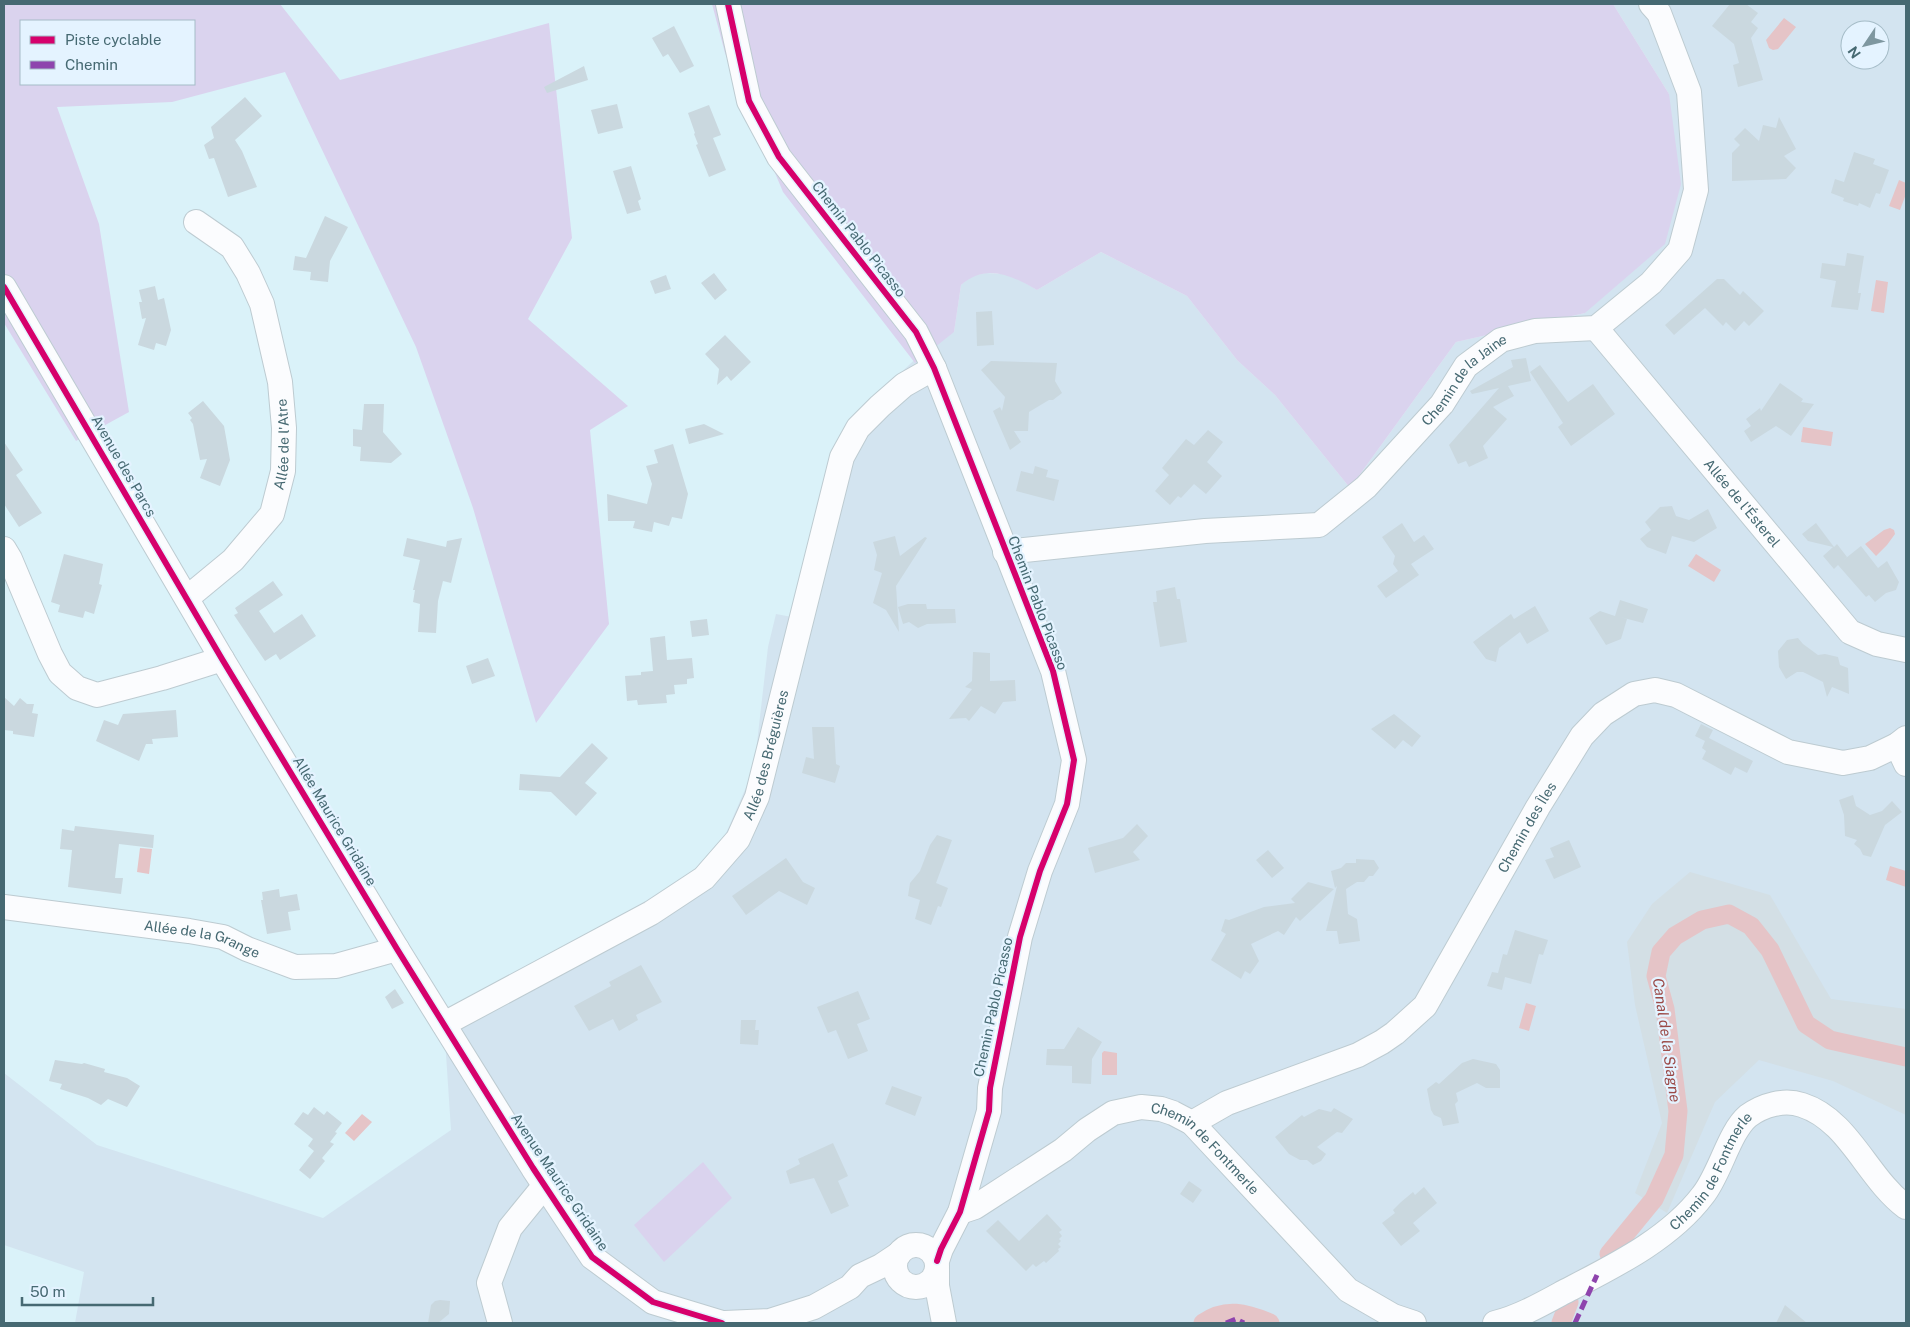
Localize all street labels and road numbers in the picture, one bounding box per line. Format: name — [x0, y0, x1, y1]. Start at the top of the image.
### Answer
street label: Chemin Pablo Picasso — [809, 178, 909, 300]
street label: Chemin de la Jaine — [1418, 331, 1508, 429]
street label: Allée de l'Atre — [271, 398, 292, 492]
street label: Avenue des Parcs — [88, 412, 160, 520]
street label: Allée de l'Ésterel — [1701, 456, 1784, 550]
street label: Chemin Pablo Picasso — [1005, 534, 1071, 672]
street label: Allée des Bréguières — [740, 688, 791, 823]
street label: Allée Maurice Gridaine — [290, 753, 380, 889]
street label: Chemin des Îles — [1494, 779, 1560, 876]
street label: Allée de la Grange — [143, 917, 262, 961]
street label: Chemin Pablo Picasso — [970, 936, 1016, 1078]
street label: Chemin de Fontmerle — [1150, 1100, 1262, 1198]
street label: Chemin de Fontmerle — [1666, 1108, 1755, 1233]
street label: Avenue Maurice Gridaine — [508, 1110, 612, 1254]

